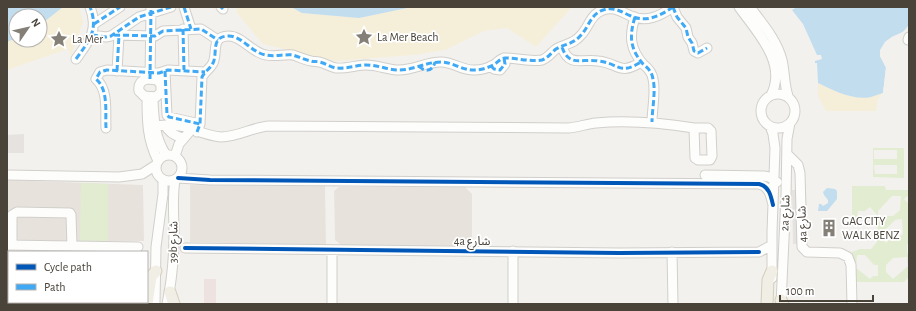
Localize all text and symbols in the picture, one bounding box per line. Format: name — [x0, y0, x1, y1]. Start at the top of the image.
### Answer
north arrow — [8, 8, 48, 48]
text: N — [29, 16, 43, 29]
place icon: La Mer Beach — [354, 27, 374, 47]
place icon: La Mer — [49, 29, 69, 49]
place label: La Mer Beach — [377, 31, 438, 43]
place label: La Mer — [72, 33, 103, 45]
street label: 2a شارع — [778, 195, 795, 231]
street label: 4a شارع — [795, 205, 812, 243]
place label: GAC CITY WALK BENZ — [842, 215, 900, 241]
building icon: GAC CITY WALK BENZ — [819, 218, 839, 238]
street label: 39b شارع — [167, 221, 182, 263]
street label: 4a شارع — [454, 235, 490, 250]
legend — [8, 251, 148, 303]
text: Cycle path — [44, 261, 92, 274]
scale bar — [780, 277, 873, 303]
text: Path — [44, 281, 66, 293]
text: 100 m — [786, 285, 814, 297]

